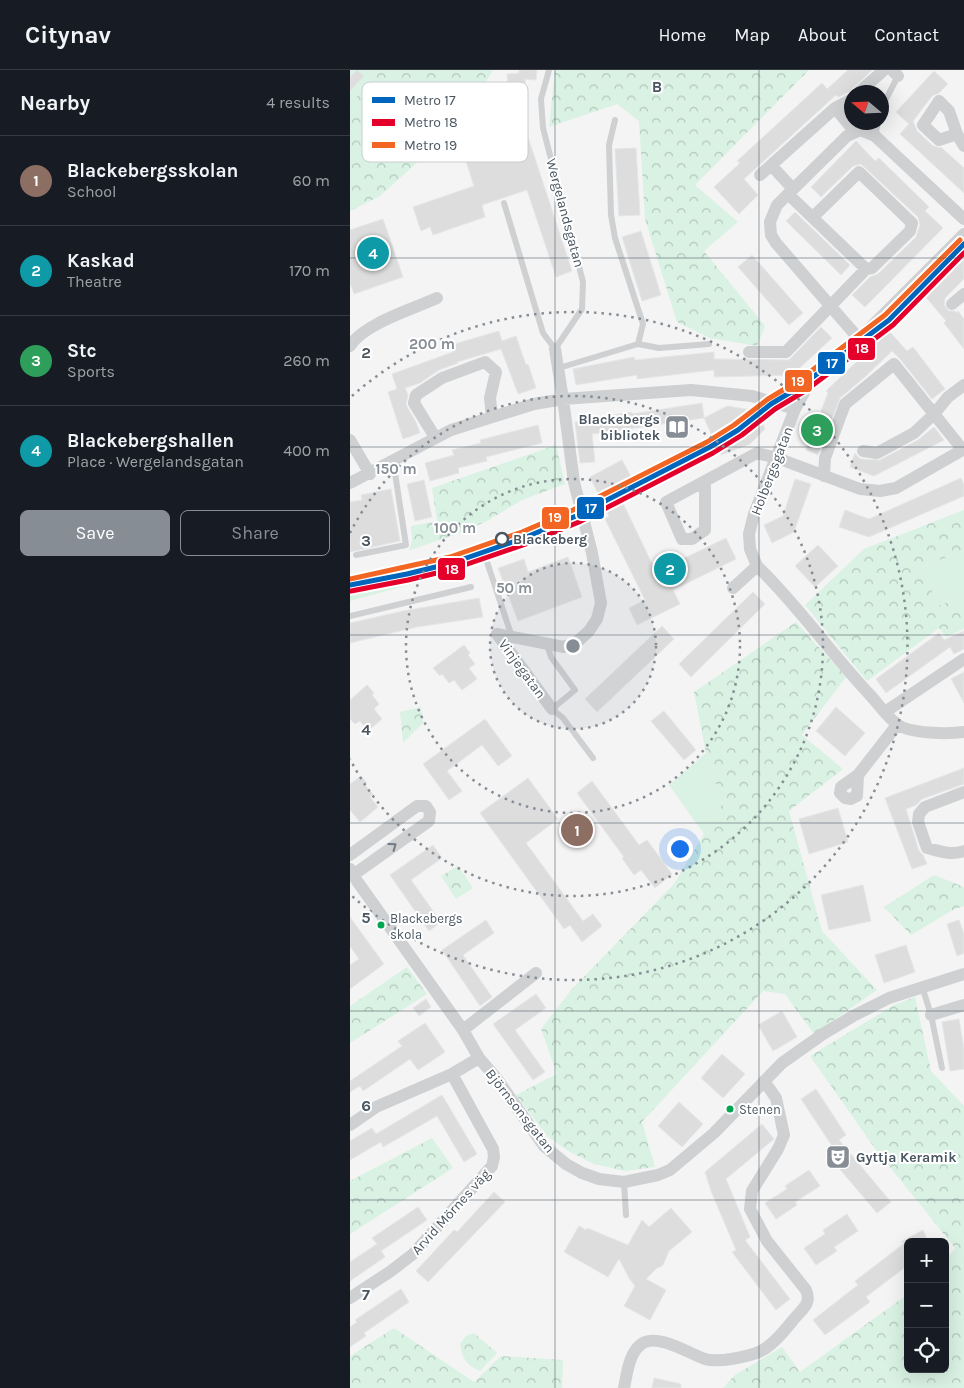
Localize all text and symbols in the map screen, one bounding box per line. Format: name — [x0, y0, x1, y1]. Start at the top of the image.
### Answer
text: Citynav — [25, 21, 111, 49]
text: Home — [658, 24, 706, 46]
text: Map — [734, 24, 770, 46]
text: About — [798, 24, 847, 46]
text: Contact — [875, 24, 939, 46]
text: B — [652, 77, 662, 96]
legend — [362, 82, 528, 162]
north arrow — [844, 85, 889, 130]
text: Nearby — [20, 91, 90, 115]
text: Metro 17 — [404, 92, 456, 109]
text: 4 results — [266, 93, 330, 112]
text: Metro 18 — [404, 114, 458, 131]
text: Metro 19 — [404, 137, 457, 154]
street label: Wergelandsgatan — [542, 157, 588, 269]
text: Blackebergsskolan — [67, 160, 238, 182]
text: 1 — [33, 171, 39, 190]
text: 60 m — [293, 171, 330, 190]
text: School — [67, 182, 117, 201]
pin: 4 — [357, 234, 389, 272]
text: Kaskad — [67, 250, 135, 272]
text: 2 — [31, 261, 41, 280]
text: 170 m — [289, 261, 330, 280]
text: Theatre — [67, 272, 122, 291]
text: 200 m — [409, 335, 455, 353]
line badge: 18 — [847, 337, 876, 361]
text: Stc — [67, 340, 97, 362]
text: 18 — [855, 340, 869, 357]
text: 2 — [361, 343, 371, 362]
text: 3 — [31, 351, 41, 370]
text: 260 m — [283, 351, 330, 370]
line badge: 17 — [817, 351, 846, 375]
text: 17 — [826, 355, 838, 372]
text: Sports — [67, 362, 115, 381]
line badge: 19 — [784, 369, 813, 393]
text: 19 — [791, 373, 805, 390]
place label: Blackebergs bibliotek — [578, 411, 661, 444]
pin: 3 — [801, 411, 833, 449]
library icon: Blackebergs bibliotek — [664, 414, 690, 440]
street label: Holbergsgatan — [747, 424, 797, 518]
text: Blackebergshallen — [67, 430, 234, 452]
text: 4 — [31, 441, 41, 460]
text: 400 m — [283, 441, 330, 460]
text: Place · Wergelandsgatan — [67, 452, 244, 471]
text: 150 m — [375, 460, 417, 478]
line badge: 17 — [576, 496, 605, 520]
text: 17 — [585, 500, 597, 517]
line badge: 19 — [541, 506, 570, 530]
text: 19 — [548, 509, 562, 526]
button: Save — [20, 510, 170, 556]
button: Share — [180, 510, 330, 556]
text: 100 m — [434, 519, 476, 537]
text: 3 — [361, 531, 371, 550]
place label: Blackeberg — [513, 531, 587, 548]
marker: Blackeberg — [495, 532, 509, 546]
pin: 2 — [654, 550, 686, 588]
line badge: 18 — [437, 557, 466, 581]
text: 18 — [445, 561, 459, 578]
text: 50 m — [496, 579, 532, 597]
street label: Vinjegatan — [495, 636, 549, 702]
centre of rings — [564, 637, 582, 655]
text: 4 — [361, 720, 371, 739]
pin: 1 — [561, 811, 593, 849]
your location — [667, 836, 693, 862]
one-way arrow — [387, 844, 396, 852]
text: 5 — [361, 908, 371, 927]
place label: Blackebergs skola — [390, 911, 463, 942]
marker: Blackebergs skola — [376, 920, 386, 930]
street label: Björnsonsgatan — [482, 1066, 558, 1156]
text: 6 — [361, 1096, 371, 1115]
place label: Stenen — [739, 1102, 781, 1117]
marker: Stenen — [725, 1104, 735, 1114]
theatre icon: Gyttja Keramik — [825, 1144, 851, 1170]
place label: Gyttja Keramik — [856, 1149, 957, 1166]
street label: Arvid Mörnes väg — [408, 1166, 494, 1258]
map controls — [904, 1238, 949, 1373]
button: + — [904, 1238, 949, 1283]
button: − — [904, 1283, 949, 1328]
text: 7 — [362, 1285, 370, 1304]
button: locate — [904, 1328, 949, 1373]

